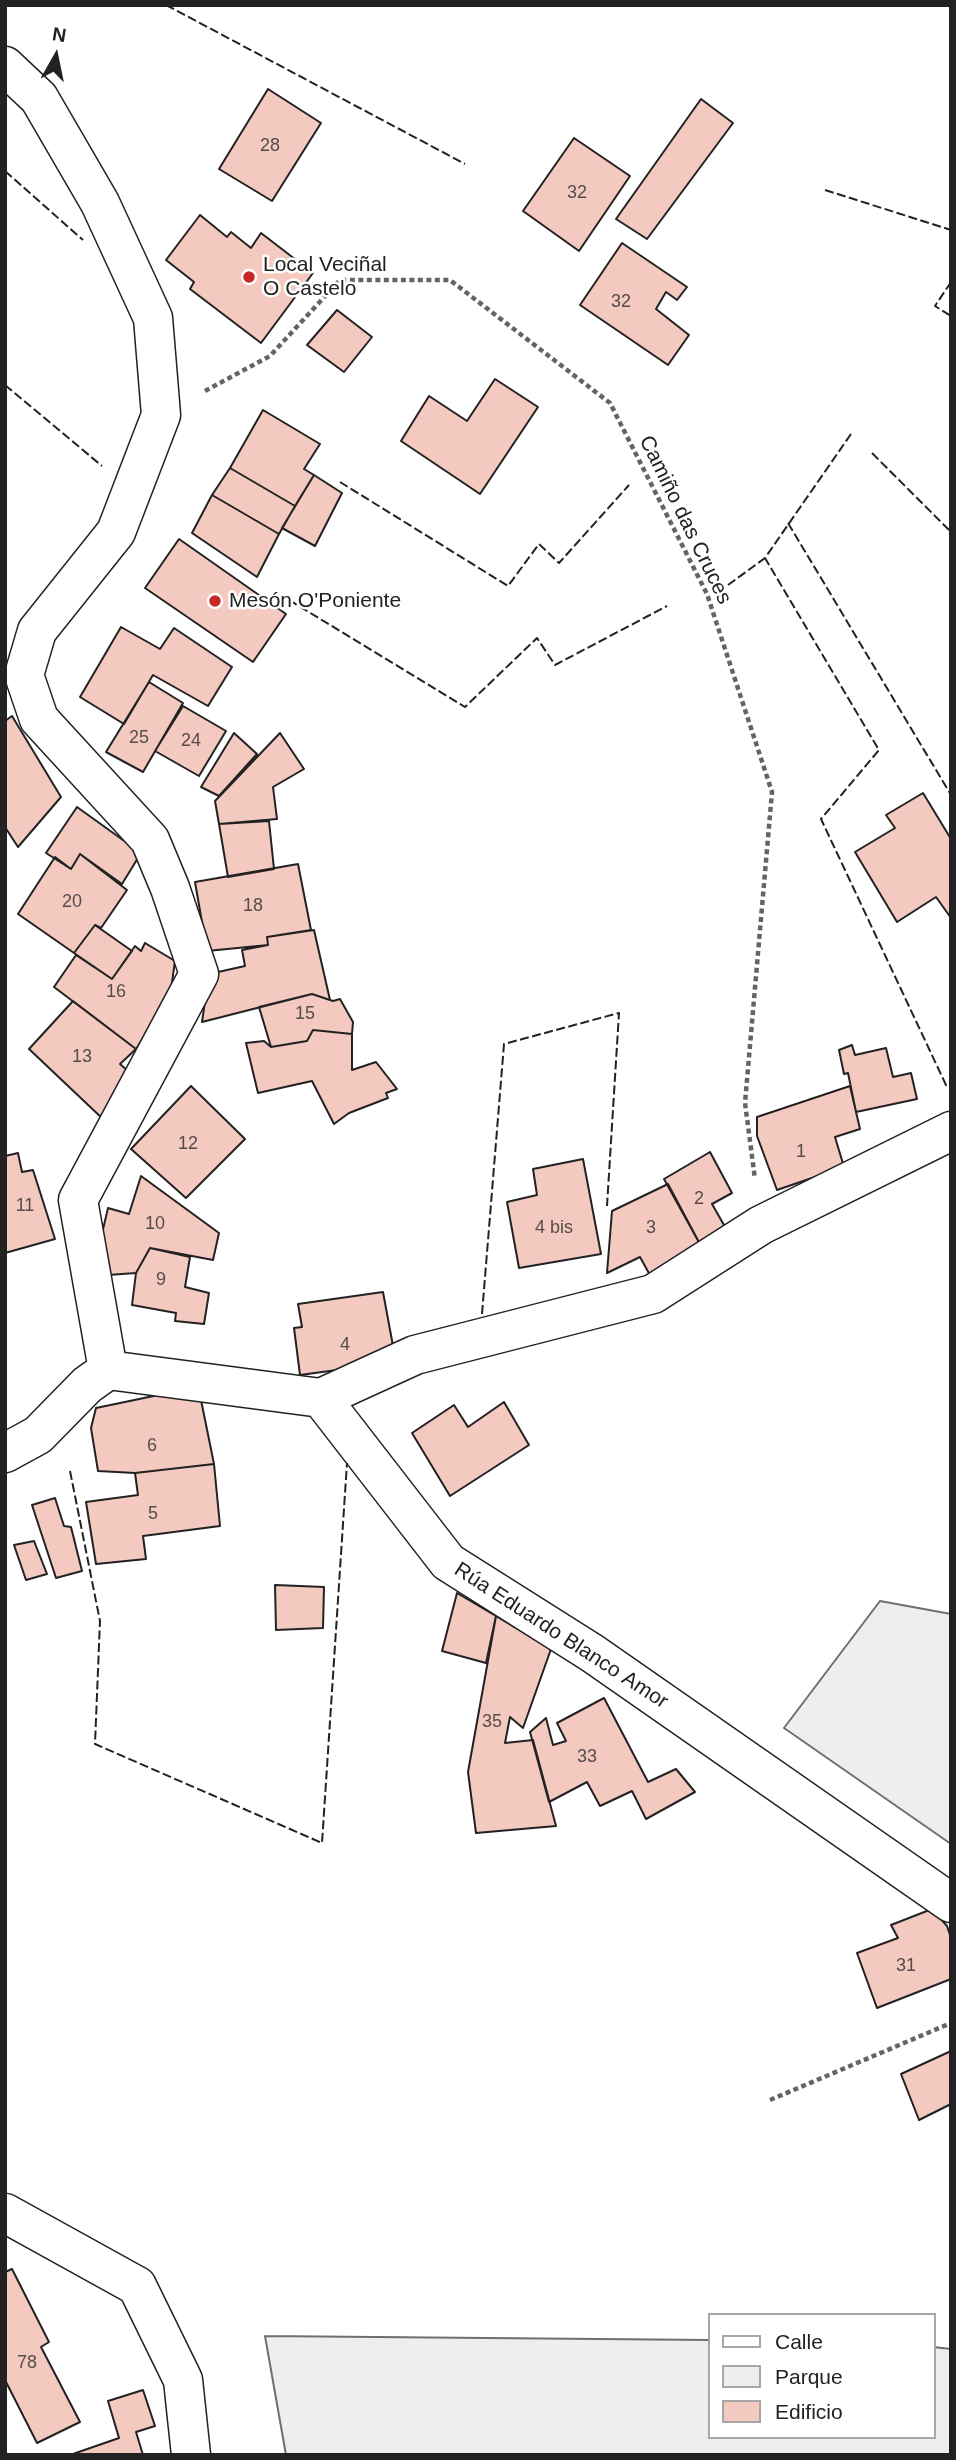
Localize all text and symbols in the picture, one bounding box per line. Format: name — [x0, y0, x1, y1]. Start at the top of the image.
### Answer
north arrow — [21, 21, 91, 91]
text: N — [51, 23, 68, 46]
house number: 28 — [260, 135, 280, 157]
house number: 32 — [567, 182, 587, 204]
place label: Local Veciñal O Castelo — [263, 252, 387, 302]
marker: Local Veciñal O Castelo — [241, 269, 257, 285]
house number: 32 — [611, 291, 631, 313]
street label: Camiño das Cruces — [633, 432, 737, 608]
place label: Mesón O'Poniente — [229, 588, 401, 614]
marker: Mesón O'Poniente — [207, 593, 223, 609]
house number: 25 — [129, 727, 149, 749]
house number: 24 — [181, 730, 201, 752]
house number: 20 — [62, 891, 82, 913]
house number: 18 — [243, 895, 263, 917]
house number: 16 — [106, 981, 126, 1003]
house number: 15 — [295, 1003, 315, 1025]
house number: 13 — [72, 1046, 92, 1068]
house number: 12 — [178, 1133, 198, 1155]
house number: 1 — [796, 1141, 806, 1163]
house number: 2 — [694, 1188, 704, 1210]
house number: 11 — [16, 1195, 34, 1217]
house number: 10 — [145, 1213, 165, 1235]
house number: 4 bis — [535, 1217, 573, 1239]
house number: 3 — [646, 1217, 656, 1239]
house number: 9 — [156, 1269, 166, 1291]
house number: 4 — [340, 1334, 350, 1356]
house number: 6 — [147, 1435, 157, 1457]
house number: 5 — [148, 1503, 158, 1525]
street label: Rúa Eduardo Blanco Amor — [449, 1557, 673, 1715]
house number: 35 — [482, 1711, 502, 1733]
house number: 33 — [577, 1746, 597, 1768]
house number: 31 — [896, 1955, 916, 1977]
legend — [708, 2313, 935, 2439]
text: Calle — [775, 2330, 823, 2353]
house number: 78 — [17, 2352, 37, 2374]
text: Parque — [775, 2365, 843, 2388]
text: Edificio — [775, 2400, 843, 2423]

